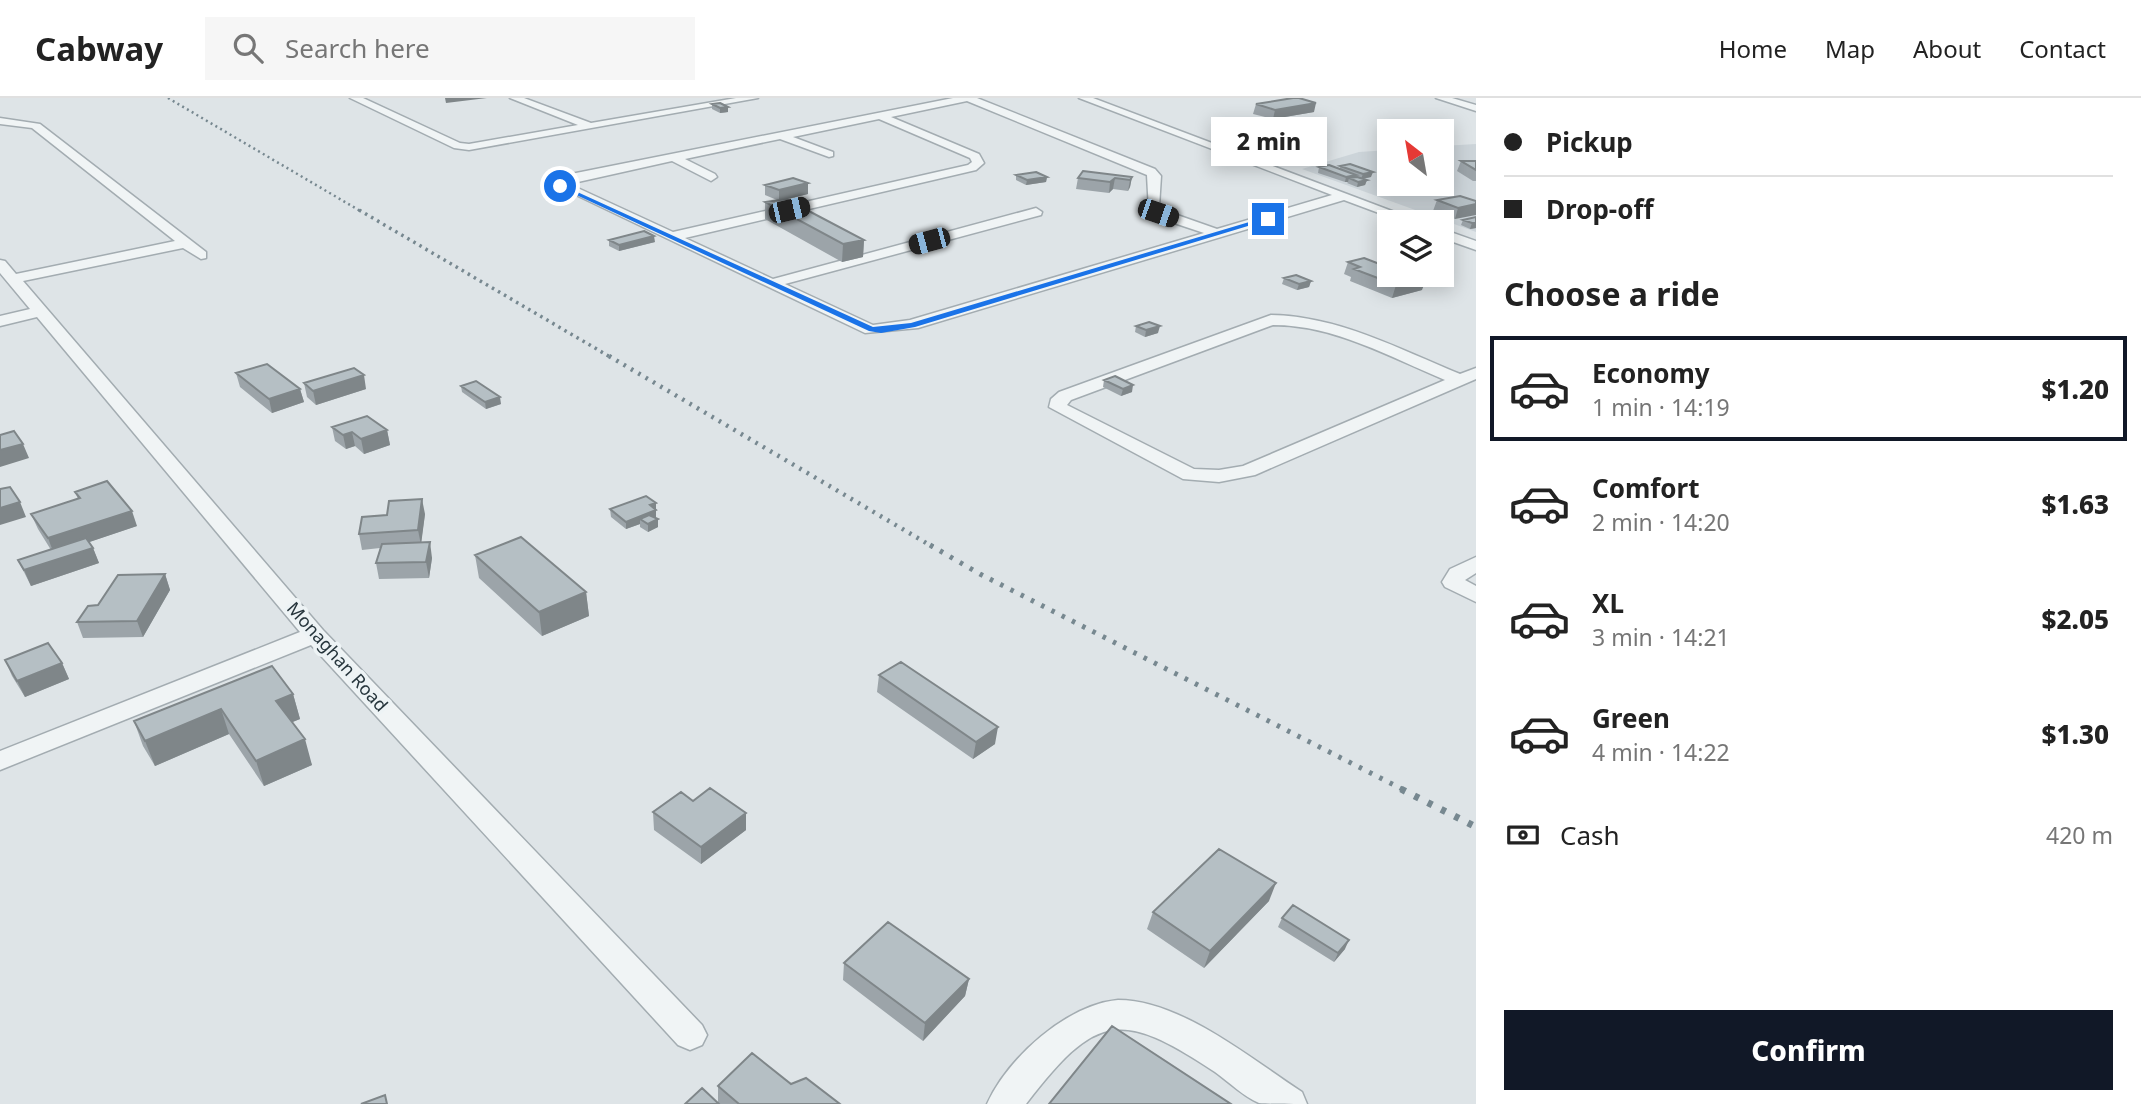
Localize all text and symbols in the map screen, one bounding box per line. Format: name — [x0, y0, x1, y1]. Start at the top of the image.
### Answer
search box — [205, 17, 695, 80]
text: Cabway — [35, 26, 163, 71]
icon: search — [229, 29, 267, 67]
text: Search here — [285, 30, 430, 66]
text: Home — [1719, 32, 1787, 65]
text: Map — [1825, 32, 1875, 65]
text: About — [1913, 32, 1981, 65]
text: Contact — [2019, 32, 2106, 65]
callout: 2 min — [1210, 117, 1326, 166]
north arrow — [1377, 119, 1454, 196]
map controls — [1377, 119, 1454, 287]
text: Pickup — [1546, 124, 1633, 160]
text: 2 min — [1237, 125, 1301, 157]
route start — [544, 170, 576, 202]
text: Drop-off — [1546, 191, 1653, 227]
car — [767, 195, 812, 225]
car — [1135, 196, 1182, 230]
route end — [1252, 203, 1284, 235]
button: layers — [1377, 210, 1454, 287]
car — [906, 225, 953, 257]
text: Choose a ride — [1504, 272, 1720, 315]
text: Economy — [1592, 355, 1710, 391]
icon: car — [1508, 357, 1571, 420]
text: $1.20 — [2042, 371, 2109, 407]
text: 1 min · 14:19 — [1592, 391, 1730, 423]
text: Comfort — [1592, 470, 1700, 506]
icon: car — [1508, 472, 1571, 535]
text: $1.63 — [2042, 486, 2109, 522]
text: 2 min · 14:20 — [1592, 506, 1730, 538]
text: XL — [1592, 585, 1624, 621]
icon: car — [1508, 587, 1571, 650]
street label: Monaghan Road — [282, 596, 393, 716]
text: $2.05 — [2042, 601, 2109, 637]
text: 3 min · 14:21 — [1592, 621, 1730, 653]
text: Green — [1592, 700, 1670, 736]
icon: car — [1508, 702, 1571, 765]
text: $1.30 — [2042, 716, 2109, 752]
text: 4 min · 14:22 — [1592, 736, 1730, 768]
icon: cash — [1504, 816, 1542, 854]
text: Cash — [1560, 817, 1620, 853]
text: 420 m — [2046, 819, 2113, 851]
button: Confirm — [1504, 1010, 2113, 1090]

